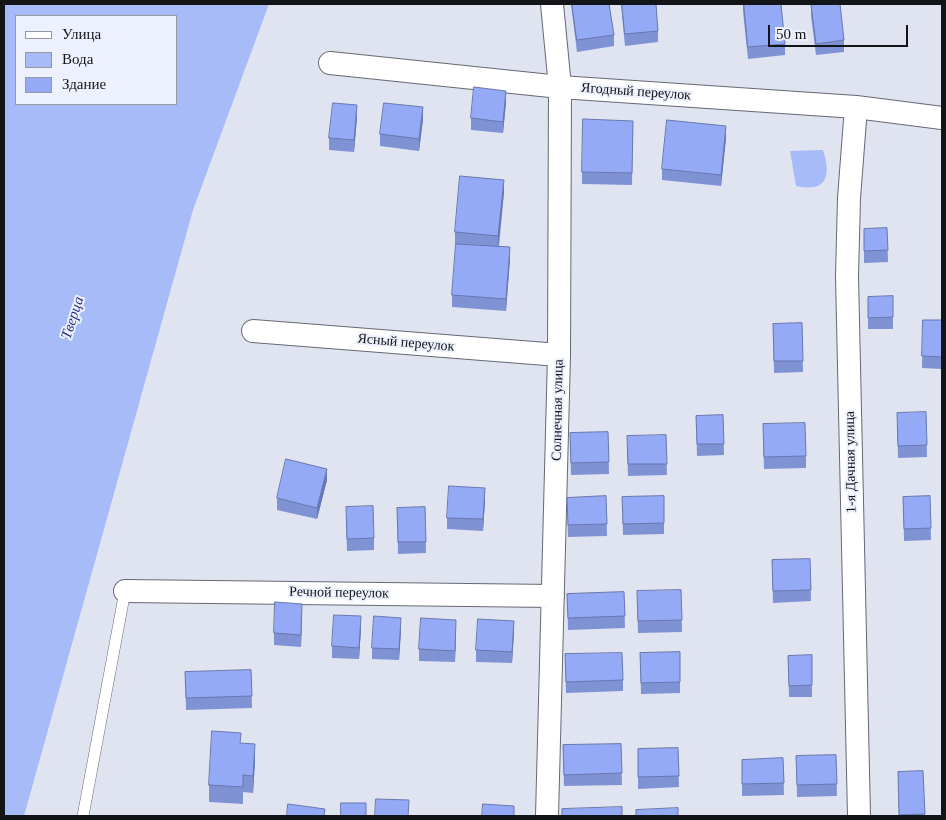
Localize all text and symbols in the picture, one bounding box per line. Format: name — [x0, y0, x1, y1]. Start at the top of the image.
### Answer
legend — [15, 15, 178, 105]
scale bar — [771, 15, 911, 47]
text: Улица — [62, 26, 101, 42]
text: 50 m — [776, 26, 806, 42]
text: Вода — [62, 51, 93, 67]
text: Здание — [62, 76, 106, 92]
street label: Ягодный переулок — [581, 80, 691, 104]
water label: Тверца — [58, 294, 88, 342]
street label: Ясный переулок — [357, 330, 455, 356]
street label: Солнечная улица — [549, 359, 567, 461]
street label: 1-я Дачная улица — [842, 411, 860, 513]
street label: Речной переулок — [289, 584, 389, 602]

